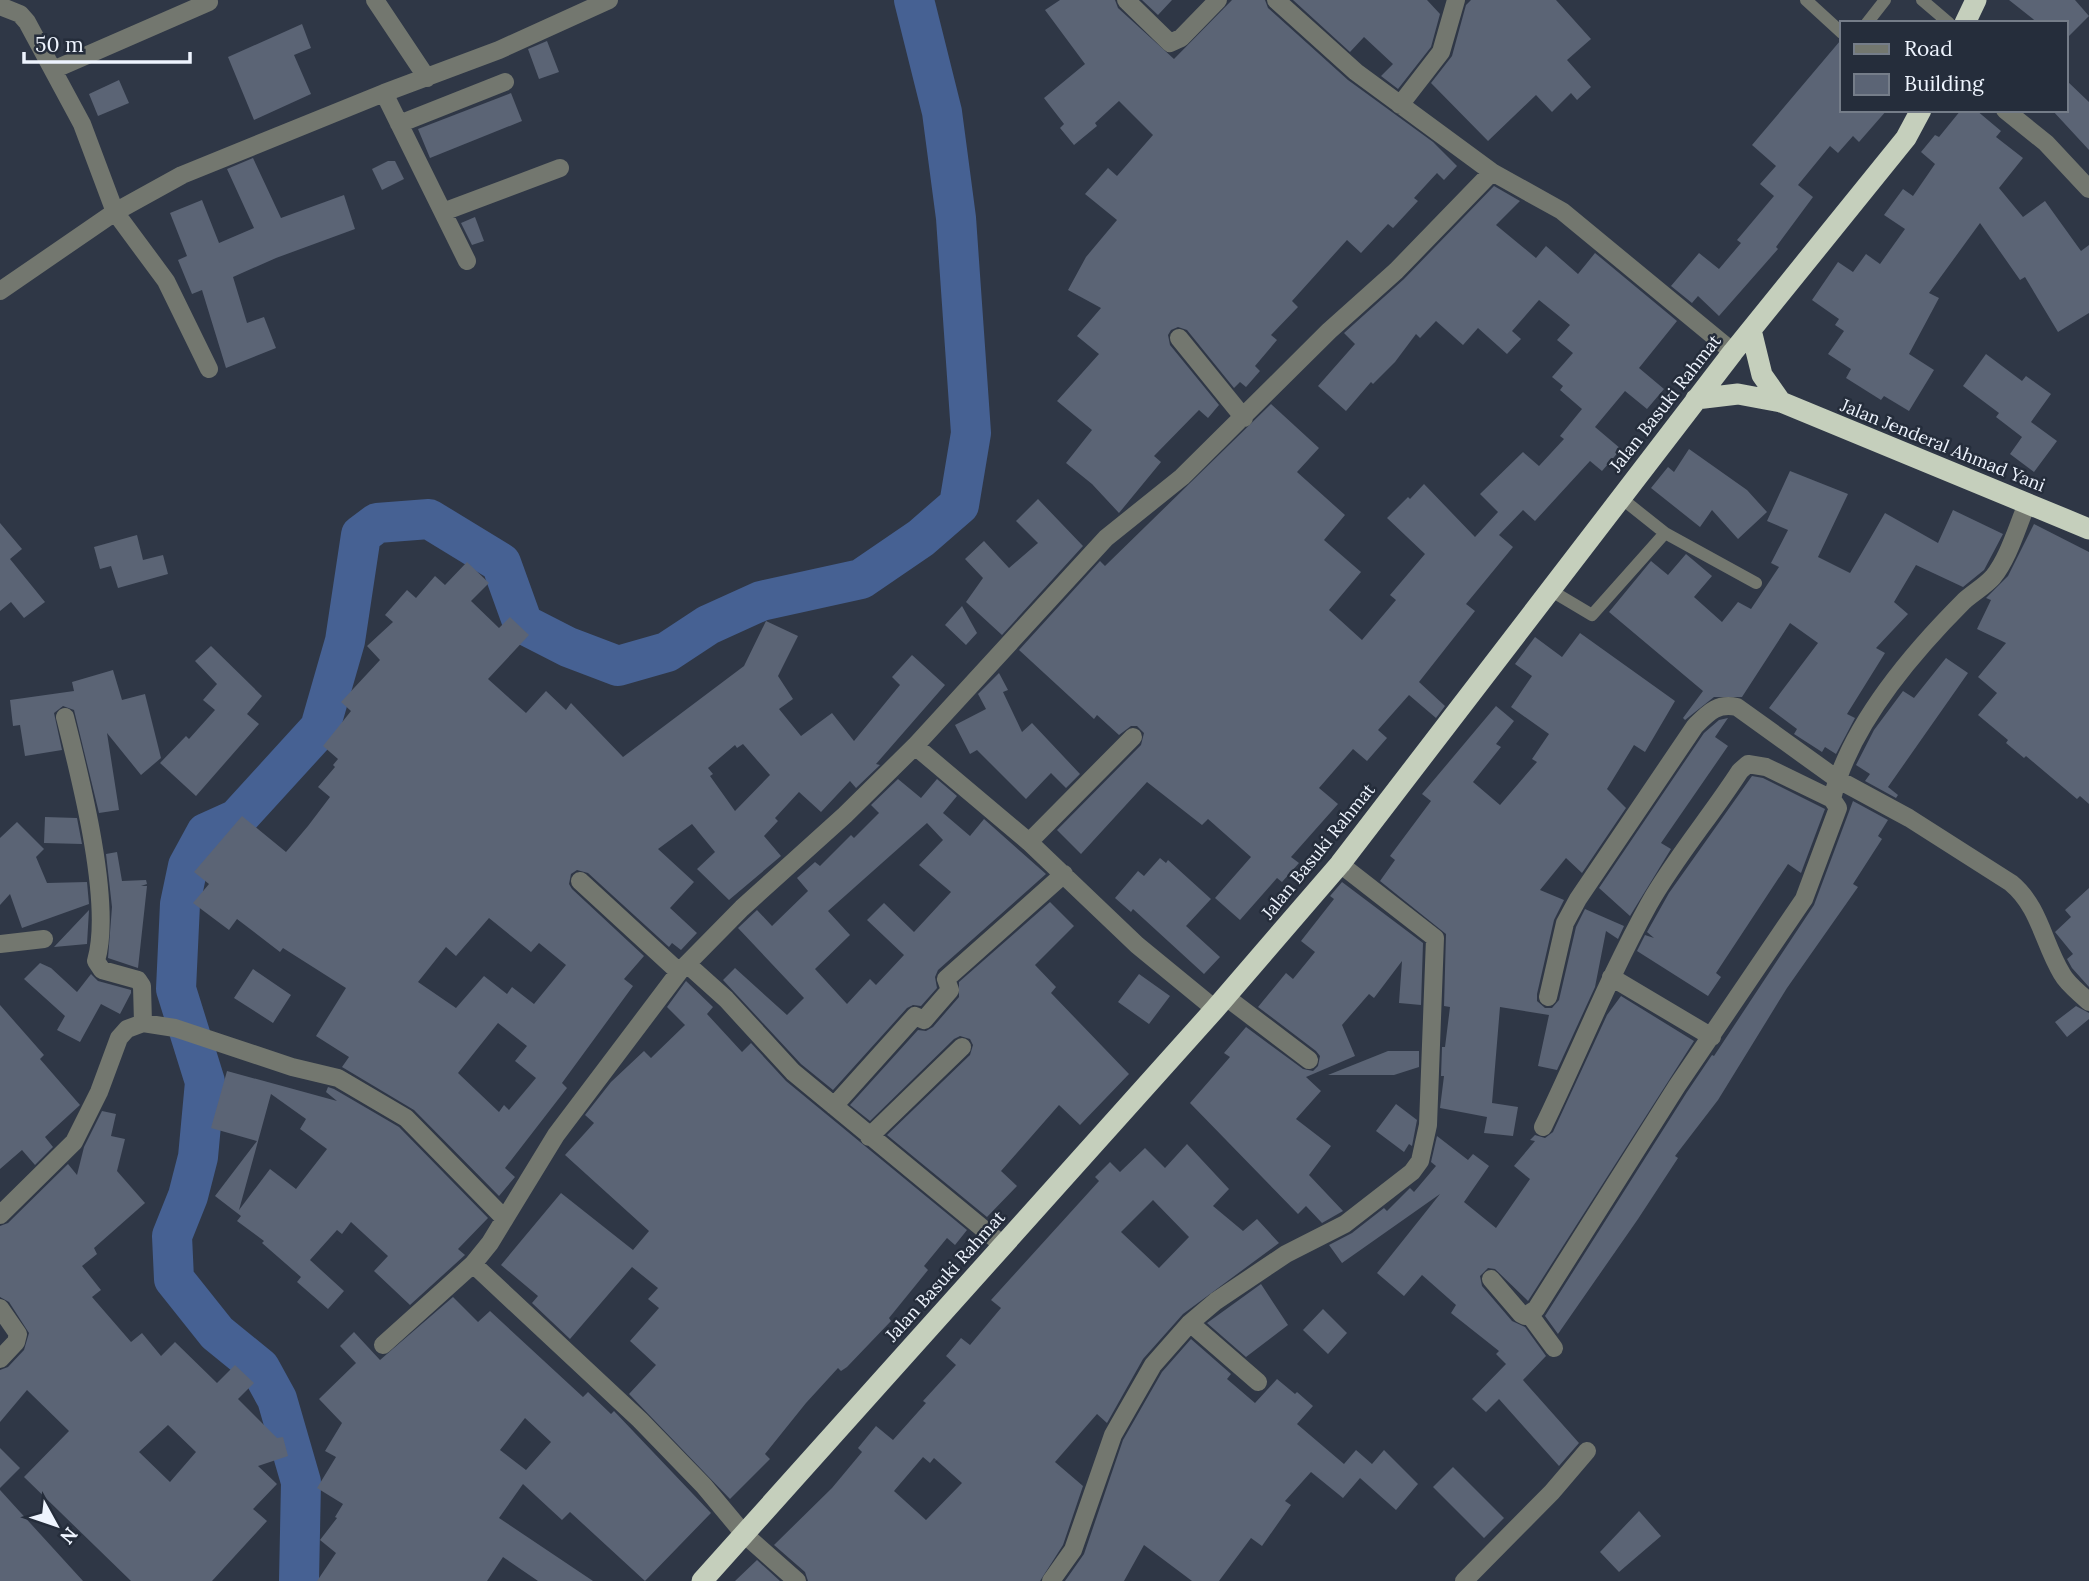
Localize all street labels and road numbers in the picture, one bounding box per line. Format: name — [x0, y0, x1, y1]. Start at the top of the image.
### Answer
street label: Jalan Basuki Rahmat — [1604, 330, 1726, 477]
street label: Jalan Jenderal Ahmad Yani — [1836, 393, 2049, 497]
street label: Jalan Basuki Rahmat — [1256, 778, 1380, 924]
street label: Jalan Basuki Rahmat — [880, 1206, 1010, 1347]

